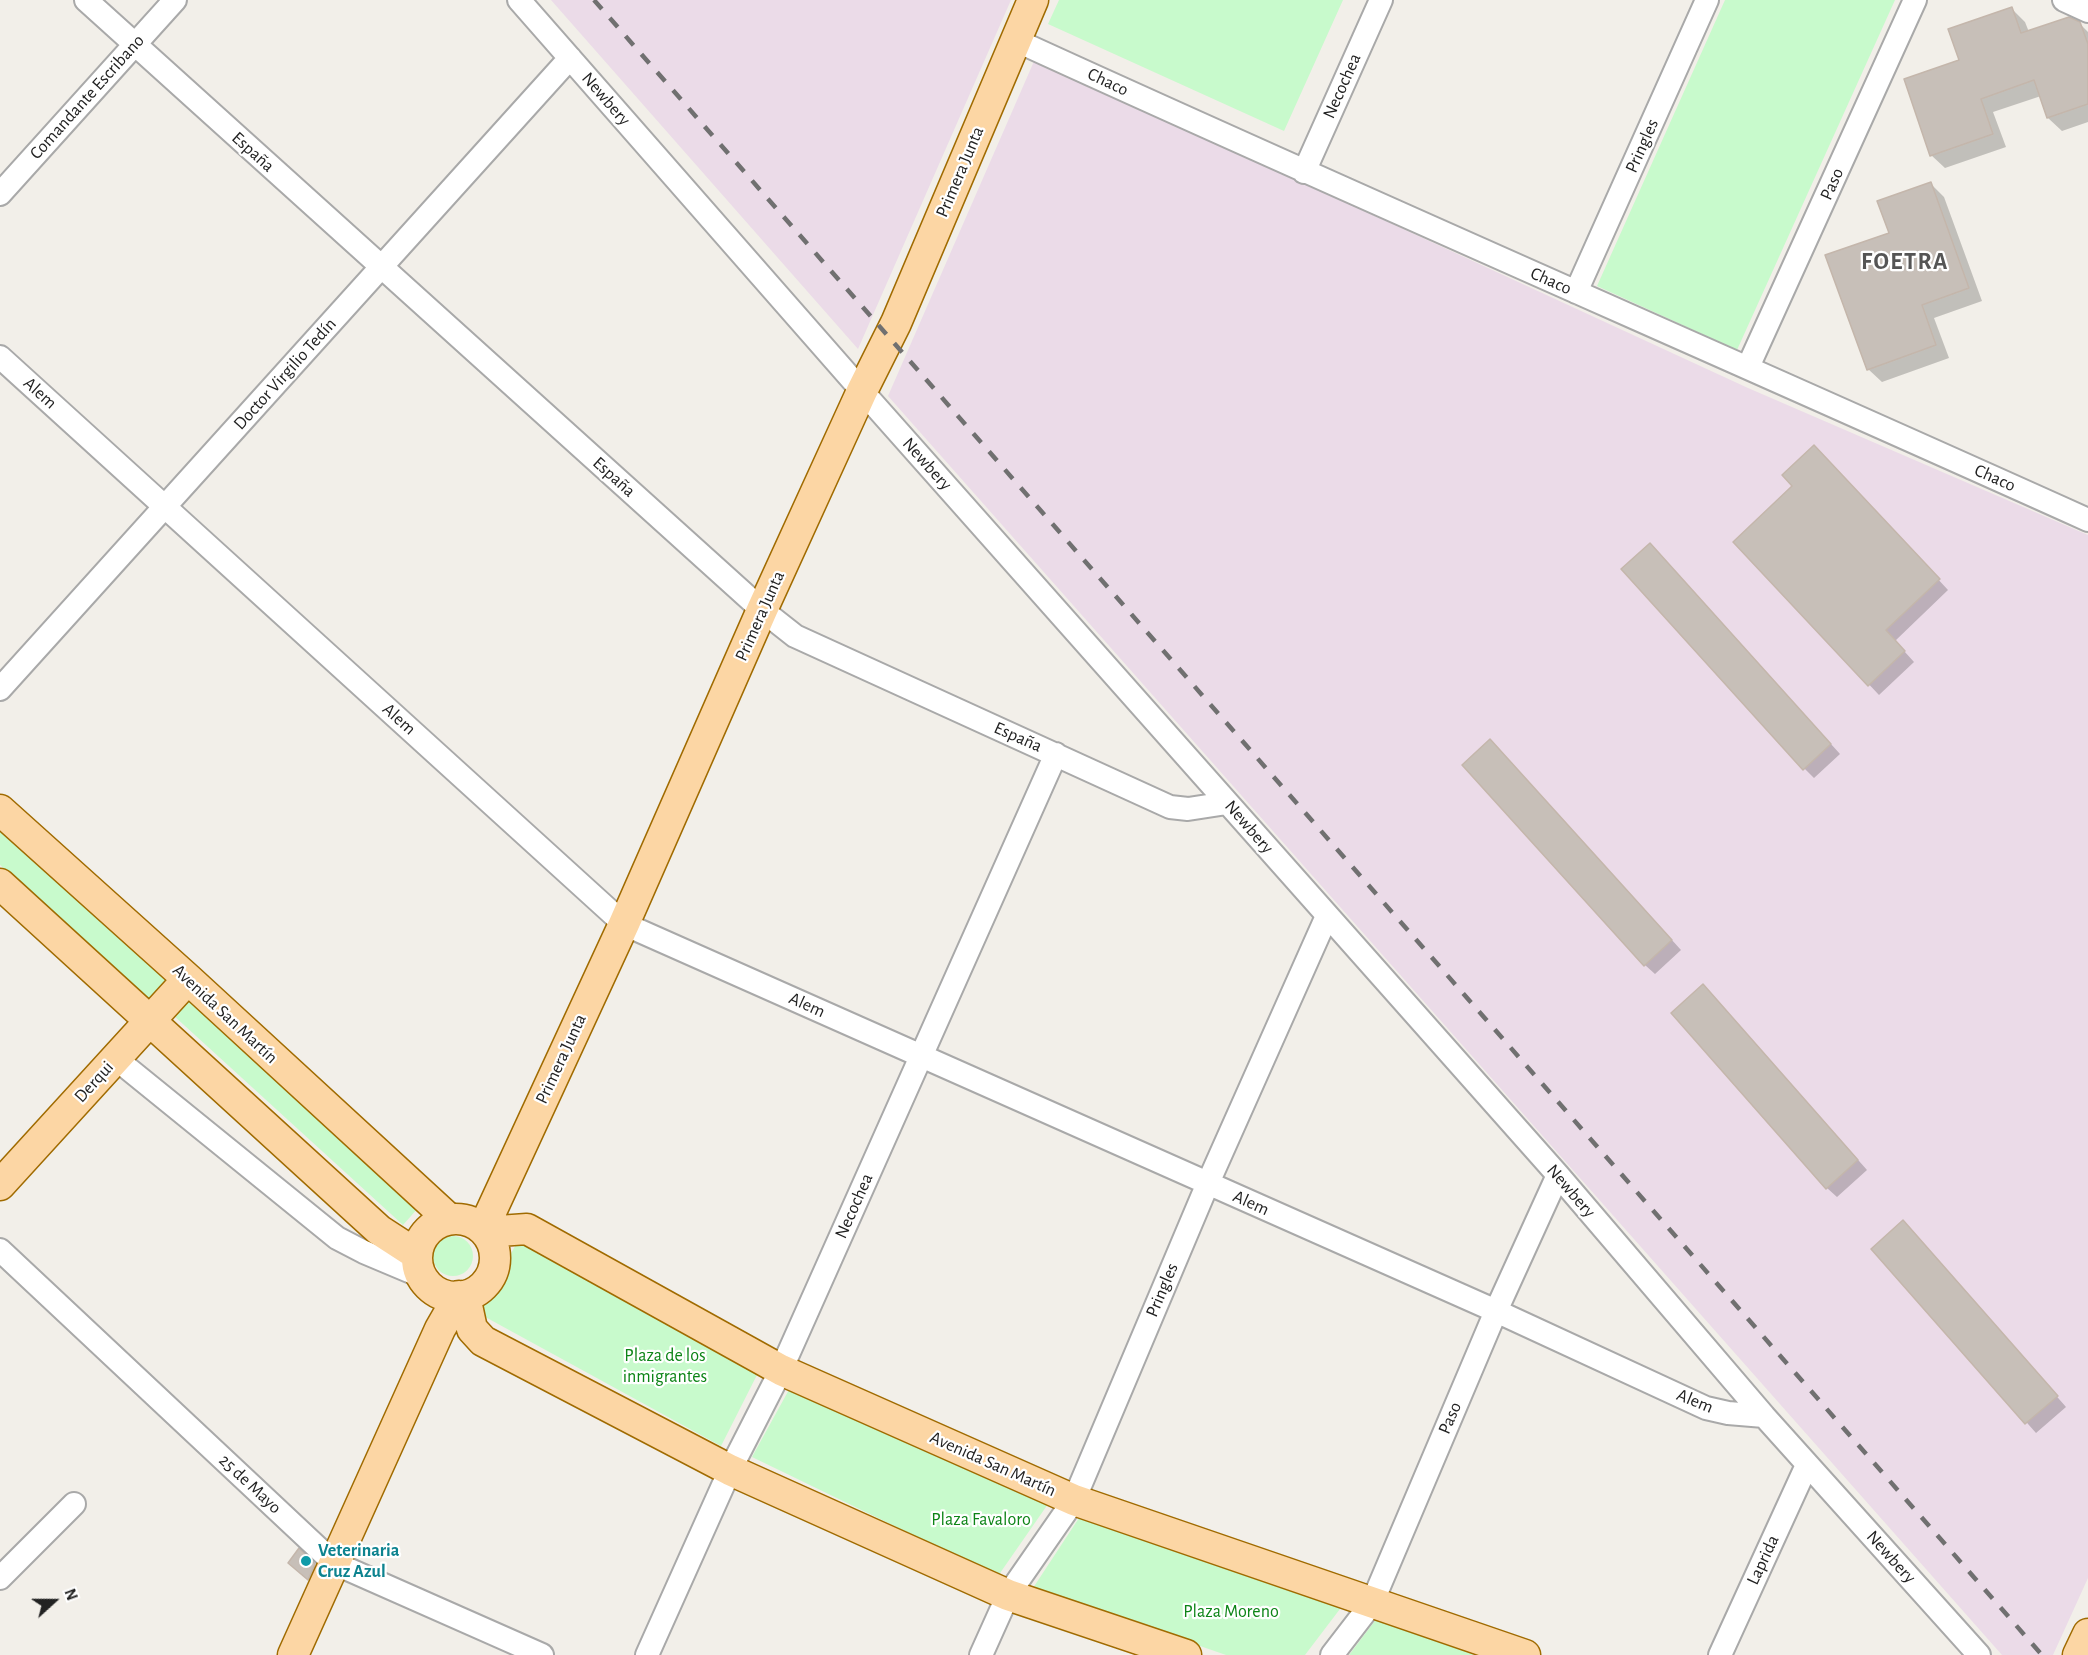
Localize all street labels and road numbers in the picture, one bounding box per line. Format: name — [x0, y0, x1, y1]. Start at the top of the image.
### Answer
street label: Comandante Escribano — [25, 30, 149, 164]
street label: Necochea — [1318, 50, 1366, 122]
street label: Chaco — [1084, 63, 1132, 101]
street label: Newbery — [577, 68, 635, 130]
street label: Pringles — [1621, 116, 1663, 176]
street label: Primera Junta — [931, 123, 989, 221]
street label: España — [227, 127, 279, 177]
street label: Paso — [1815, 165, 1849, 203]
street label: Chaco — [1527, 262, 1575, 300]
street label: Doctor Virgilio Tedín — [229, 314, 341, 434]
street label: Alem — [19, 372, 61, 414]
street label: Newbery — [898, 433, 956, 495]
street label: España — [588, 452, 640, 502]
street label: Chaco — [1971, 459, 2019, 497]
street label: Primera Junta — [730, 567, 790, 665]
street label: Alem — [378, 698, 420, 740]
street label: España — [991, 717, 1045, 757]
street label: Newbery — [1220, 796, 1278, 858]
street label: Avenida San Martín — [168, 960, 282, 1068]
street label: Alem — [785, 987, 829, 1023]
street label: Primera Junta — [531, 1011, 591, 1107]
street label: Derqui — [70, 1057, 118, 1107]
street label: Newbery — [1542, 1160, 1600, 1222]
street label: Necochea — [830, 1170, 878, 1242]
street label: Alem — [1229, 1185, 1273, 1221]
street label: Pringles — [1141, 1260, 1183, 1320]
street label: Alem — [1674, 1384, 1716, 1418]
street label: Paso — [1434, 1399, 1466, 1437]
street label: Avenida San Martín — [927, 1427, 1059, 1501]
street label: 25 de Mayo — [214, 1450, 286, 1518]
street label: Newbery — [1862, 1526, 1920, 1588]
street label: Laprida — [1742, 1532, 1784, 1588]

